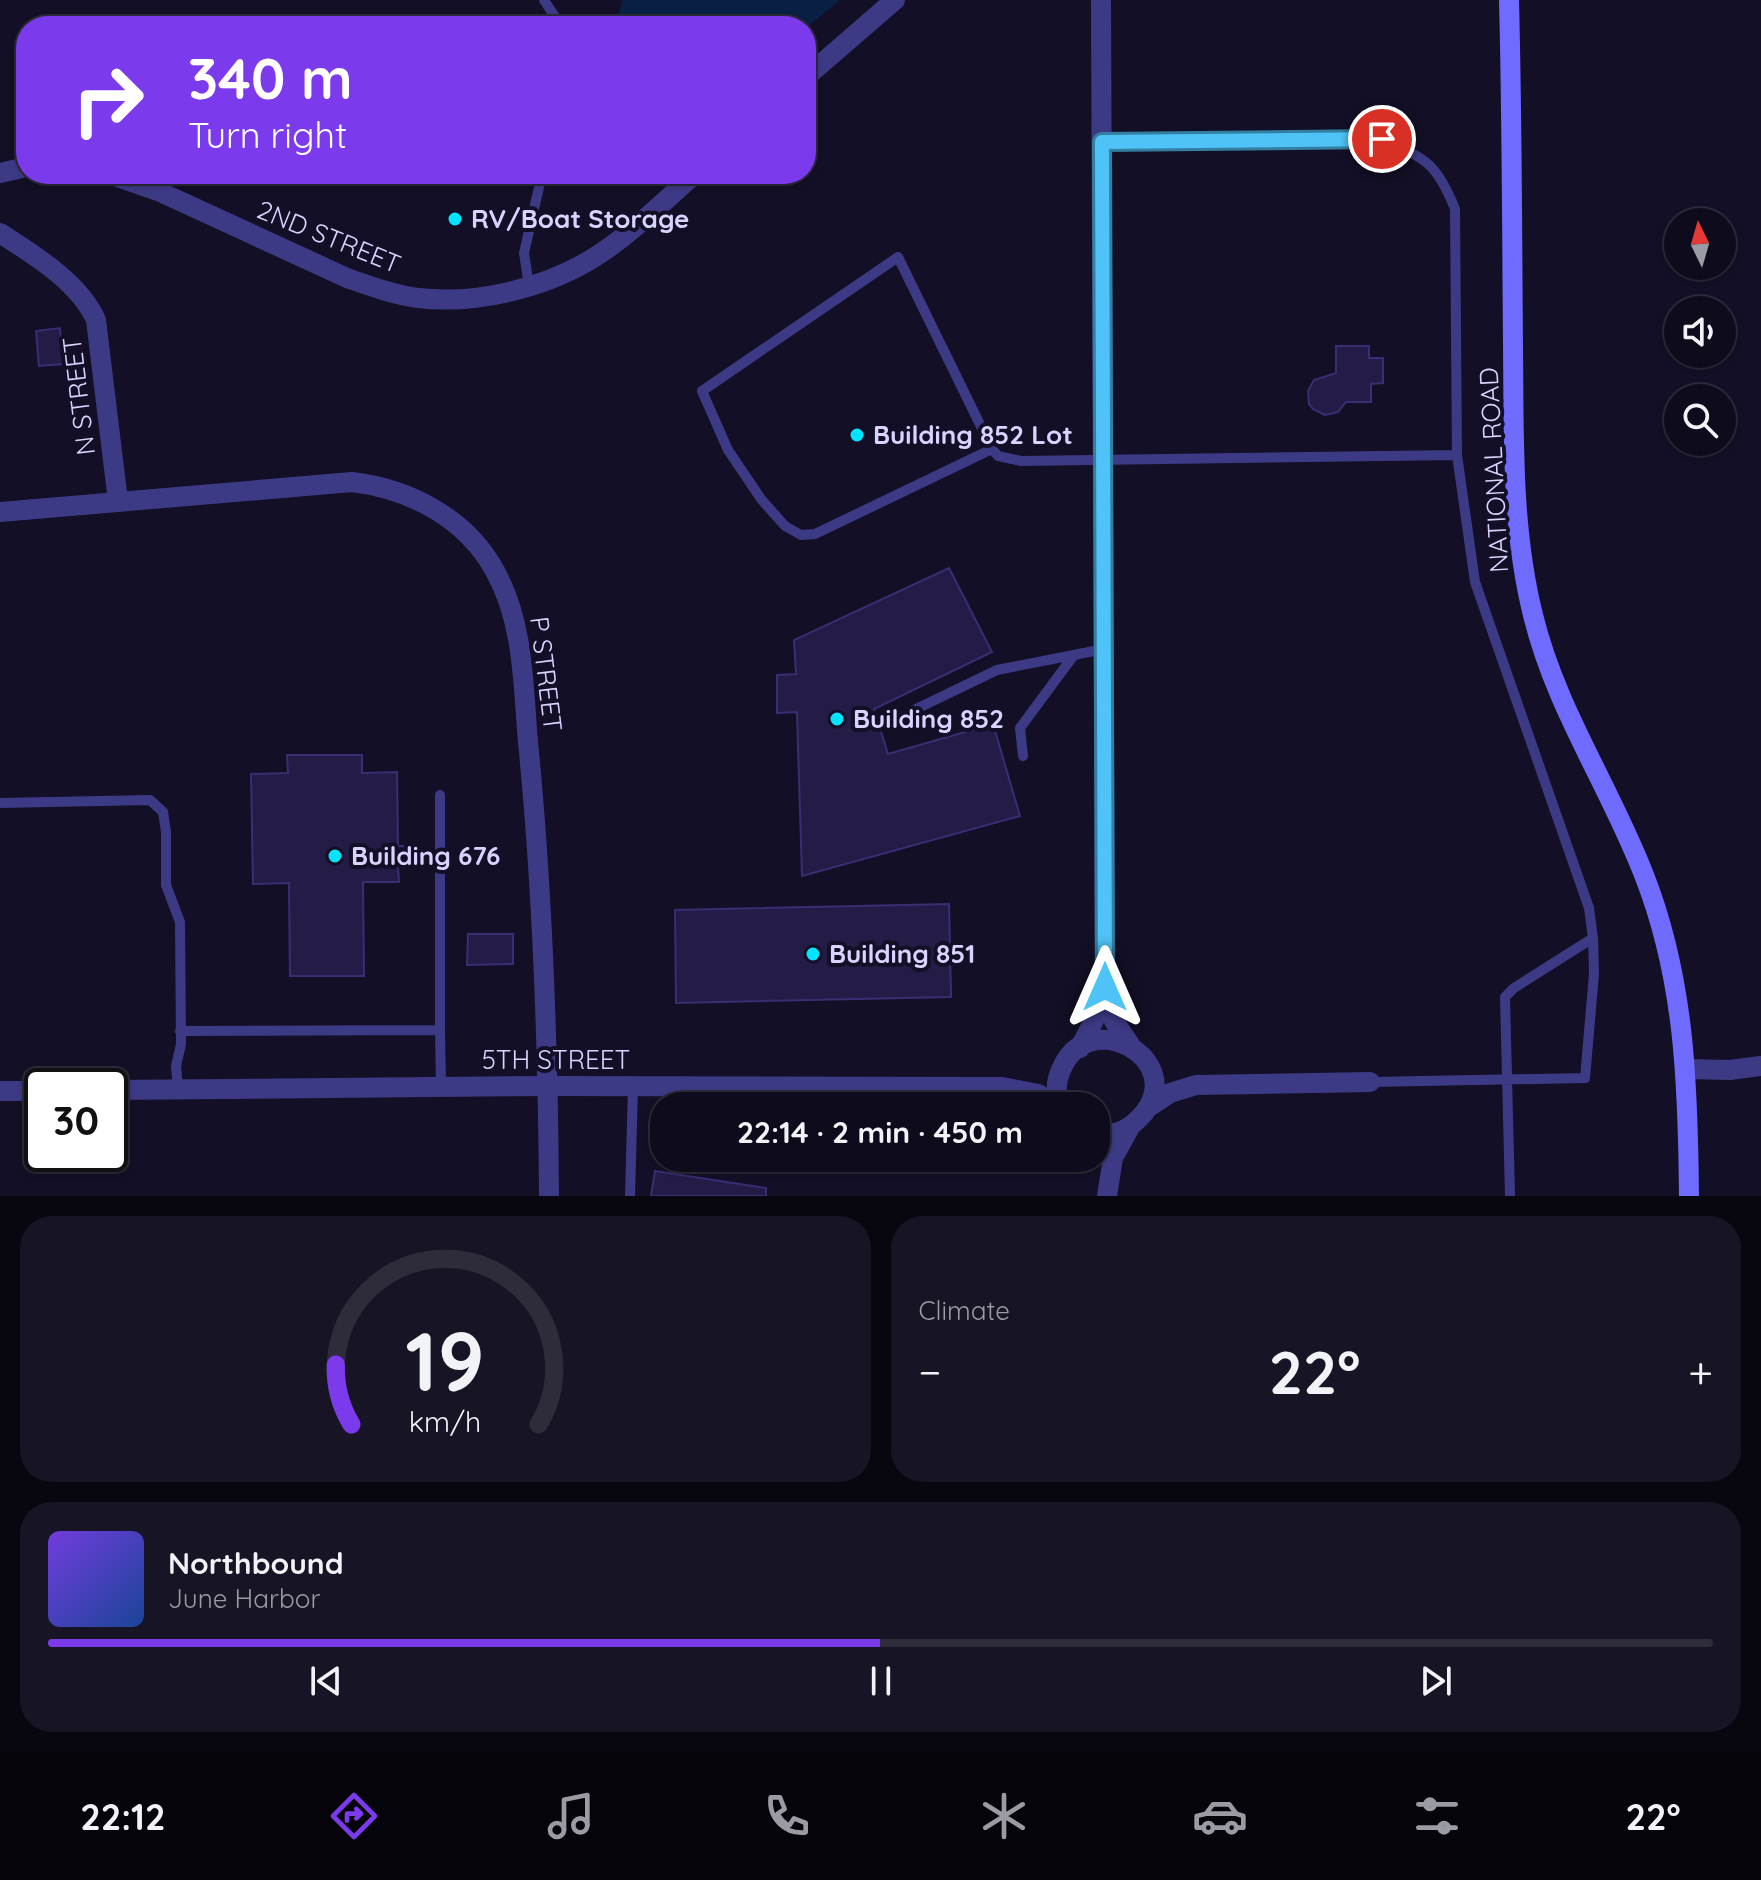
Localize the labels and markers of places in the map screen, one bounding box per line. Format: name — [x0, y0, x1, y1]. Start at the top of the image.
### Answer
pin — [1348, 105, 1416, 173]
place label: RV/Boat Storage — [471, 202, 689, 235]
marker: RV/Boat Storage — [446, 210, 464, 228]
place label: Building 852 Lot — [873, 418, 1073, 451]
marker: Building 852 Lot — [848, 426, 866, 444]
place label: Building 852 — [853, 702, 1004, 735]
marker: Building 852 — [828, 710, 846, 728]
place label: Building 676 — [351, 839, 500, 872]
marker: Building 676 — [326, 847, 344, 865]
place label: Building 851 — [829, 937, 975, 970]
marker: Building 851 — [804, 945, 822, 963]

